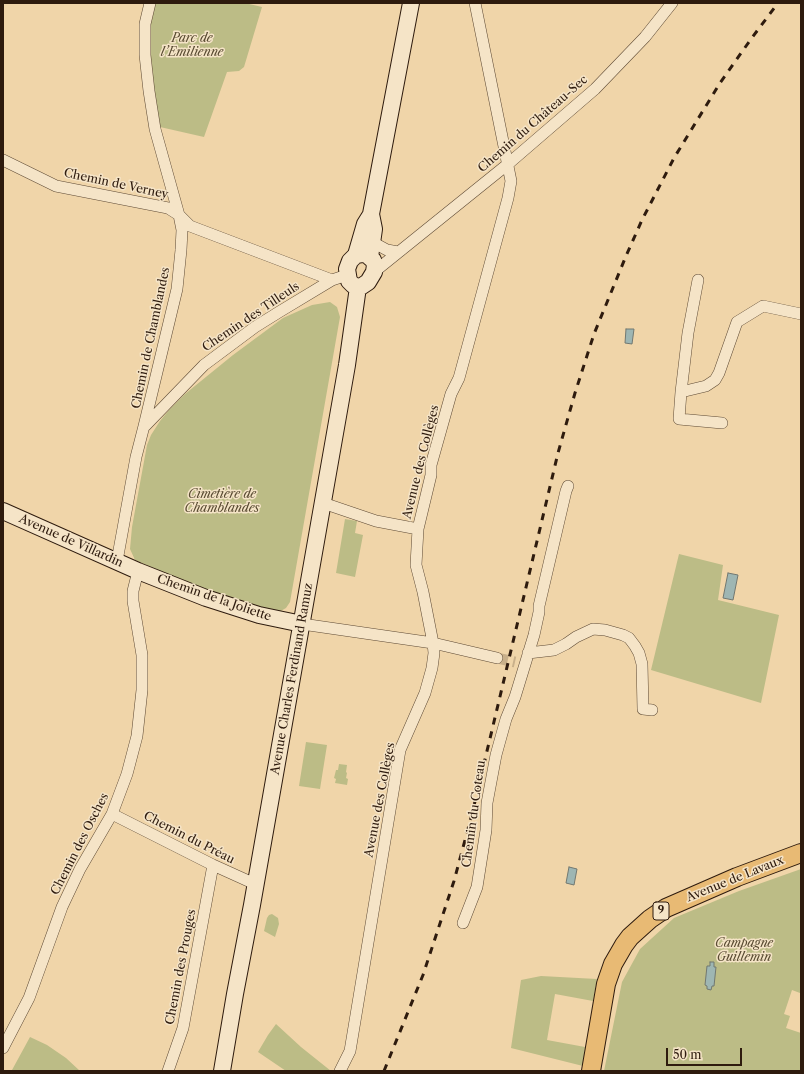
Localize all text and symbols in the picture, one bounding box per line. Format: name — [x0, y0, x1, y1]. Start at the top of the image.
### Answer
park label: Parc de l’Emilienne — [161, 32, 223, 60]
street label: Chemin du Château-Sec — [475, 73, 591, 175]
street label: Chemin de Verney — [63, 166, 169, 202]
street label: Chemin de Chamblandes — [129, 266, 173, 410]
street label: Chemin des Tilleuls — [200, 279, 302, 355]
street label: Avenue des Collèges — [400, 404, 442, 520]
park label: Cimetière de Chamblandes — [185, 488, 259, 516]
street label: Avenue de Villardin — [17, 512, 125, 570]
street label: Chemin de la Joliette — [155, 572, 273, 624]
street label: Avenue Charles Ferdinand Ramuz — [268, 582, 316, 776]
street label: Avenue des Collèges — [362, 741, 398, 859]
street label: Chemin du Coteau — [459, 759, 489, 869]
street label: Chemin des Osches — [48, 791, 112, 897]
street label: Chemin du Préau — [141, 809, 237, 867]
street label: Avenue de Lavaux — [684, 853, 786, 905]
road number: 9 — [653, 902, 669, 920]
street label: Chemin des Prouges — [163, 908, 199, 1026]
park label: Campagne Guillemin — [715, 937, 773, 965]
scale bar — [668, 1040, 744, 1066]
text: 50 m — [673, 1047, 702, 1062]

